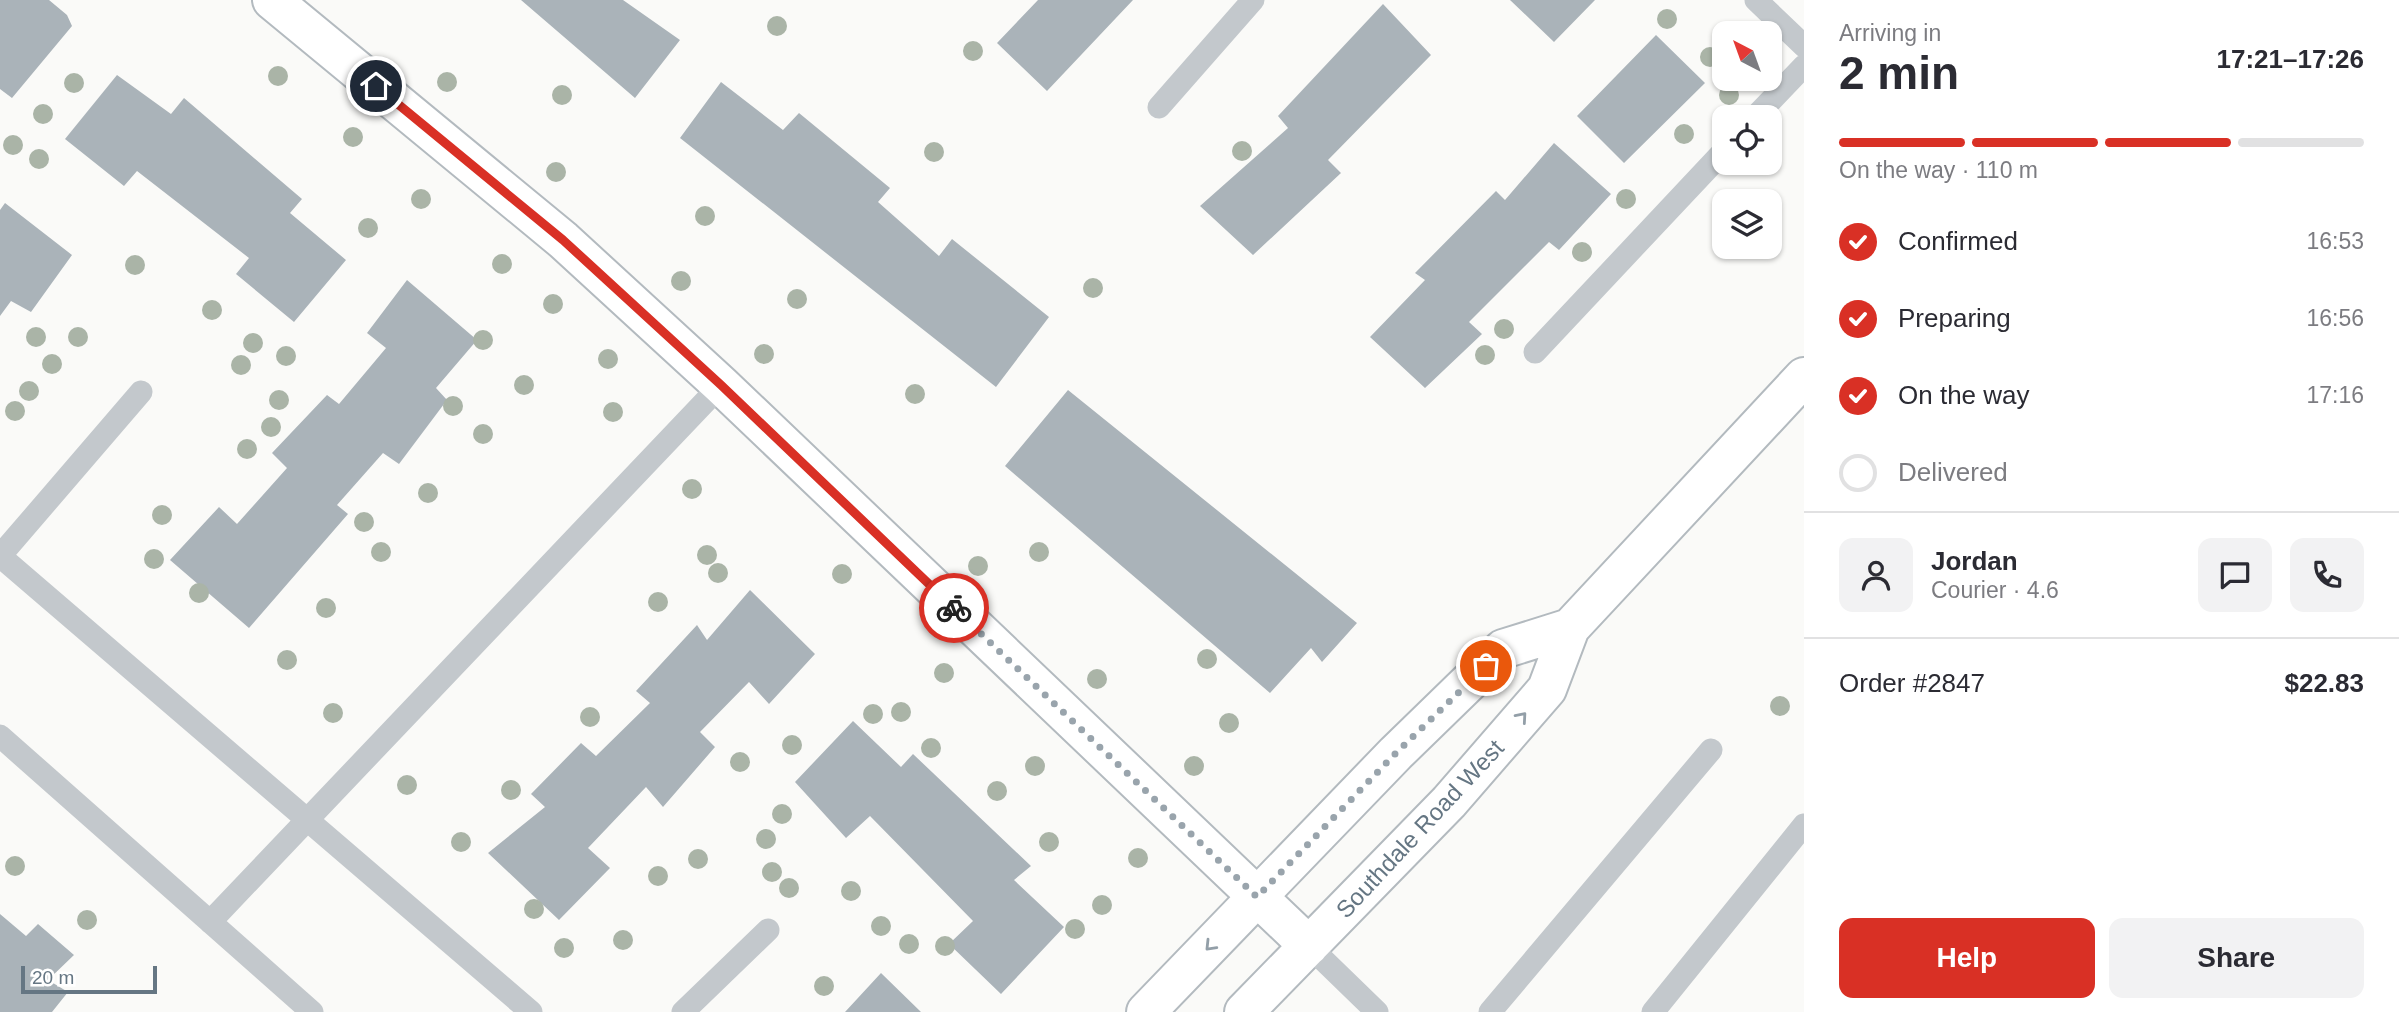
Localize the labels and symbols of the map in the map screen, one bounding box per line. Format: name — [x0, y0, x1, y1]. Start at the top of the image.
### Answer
north arrow — [1712, 21, 1782, 91]
pin — [346, 56, 406, 116]
courier — [919, 573, 989, 643]
pin — [1456, 636, 1516, 696]
one-way arrow — [1514, 713, 1526, 726]
street label: Southdale Road West — [1330, 734, 1509, 923]
one-way arrow — [1205, 938, 1218, 951]
scale bar — [21, 963, 158, 995]

